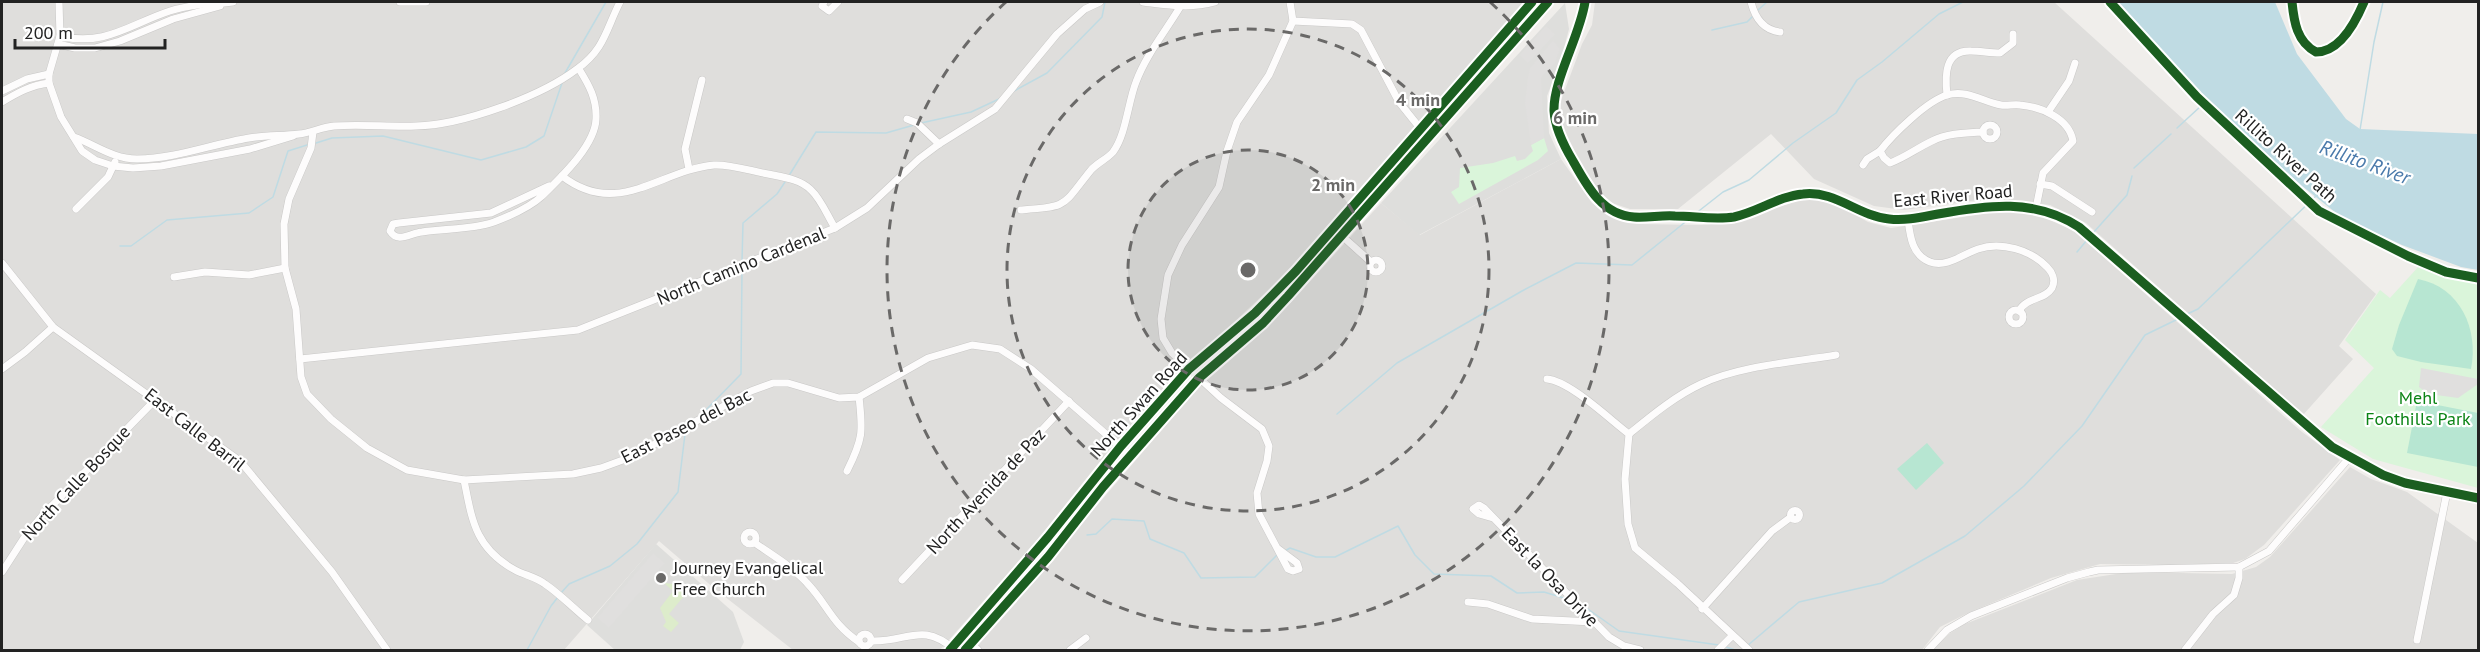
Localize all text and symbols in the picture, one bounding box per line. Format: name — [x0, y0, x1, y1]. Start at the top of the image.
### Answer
scale bar — [15, 12, 165, 50]
text: 200 m — [24, 21, 73, 44]
text: 4 min — [1396, 88, 1440, 111]
street label: Rillito River Path — [2230, 104, 2342, 208]
text: 6 min — [1553, 106, 1597, 129]
water label: Rillito River — [2316, 134, 2415, 191]
text: 2 min — [1311, 173, 1355, 196]
street label: East River Road — [1893, 179, 2013, 212]
street label: North Camino Cardenal — [653, 221, 829, 310]
centre of rings — [1238, 260, 1258, 280]
street label: North Swan Road — [1085, 346, 1192, 461]
street label: East Calle Barril — [140, 383, 251, 477]
street label: East Paseo del Bac — [617, 383, 755, 468]
park label: Mehl Foothills Park — [2365, 386, 2471, 430]
street label: North Calle Bosque — [16, 420, 135, 545]
street label: North Avenida de Paz — [921, 423, 1050, 559]
street label: East la Osa Drive — [1497, 522, 1604, 631]
place label: Journey Evangelical Free Church — [672, 556, 824, 600]
marker: Journey Evangelical Free Church — [654, 571, 668, 585]

